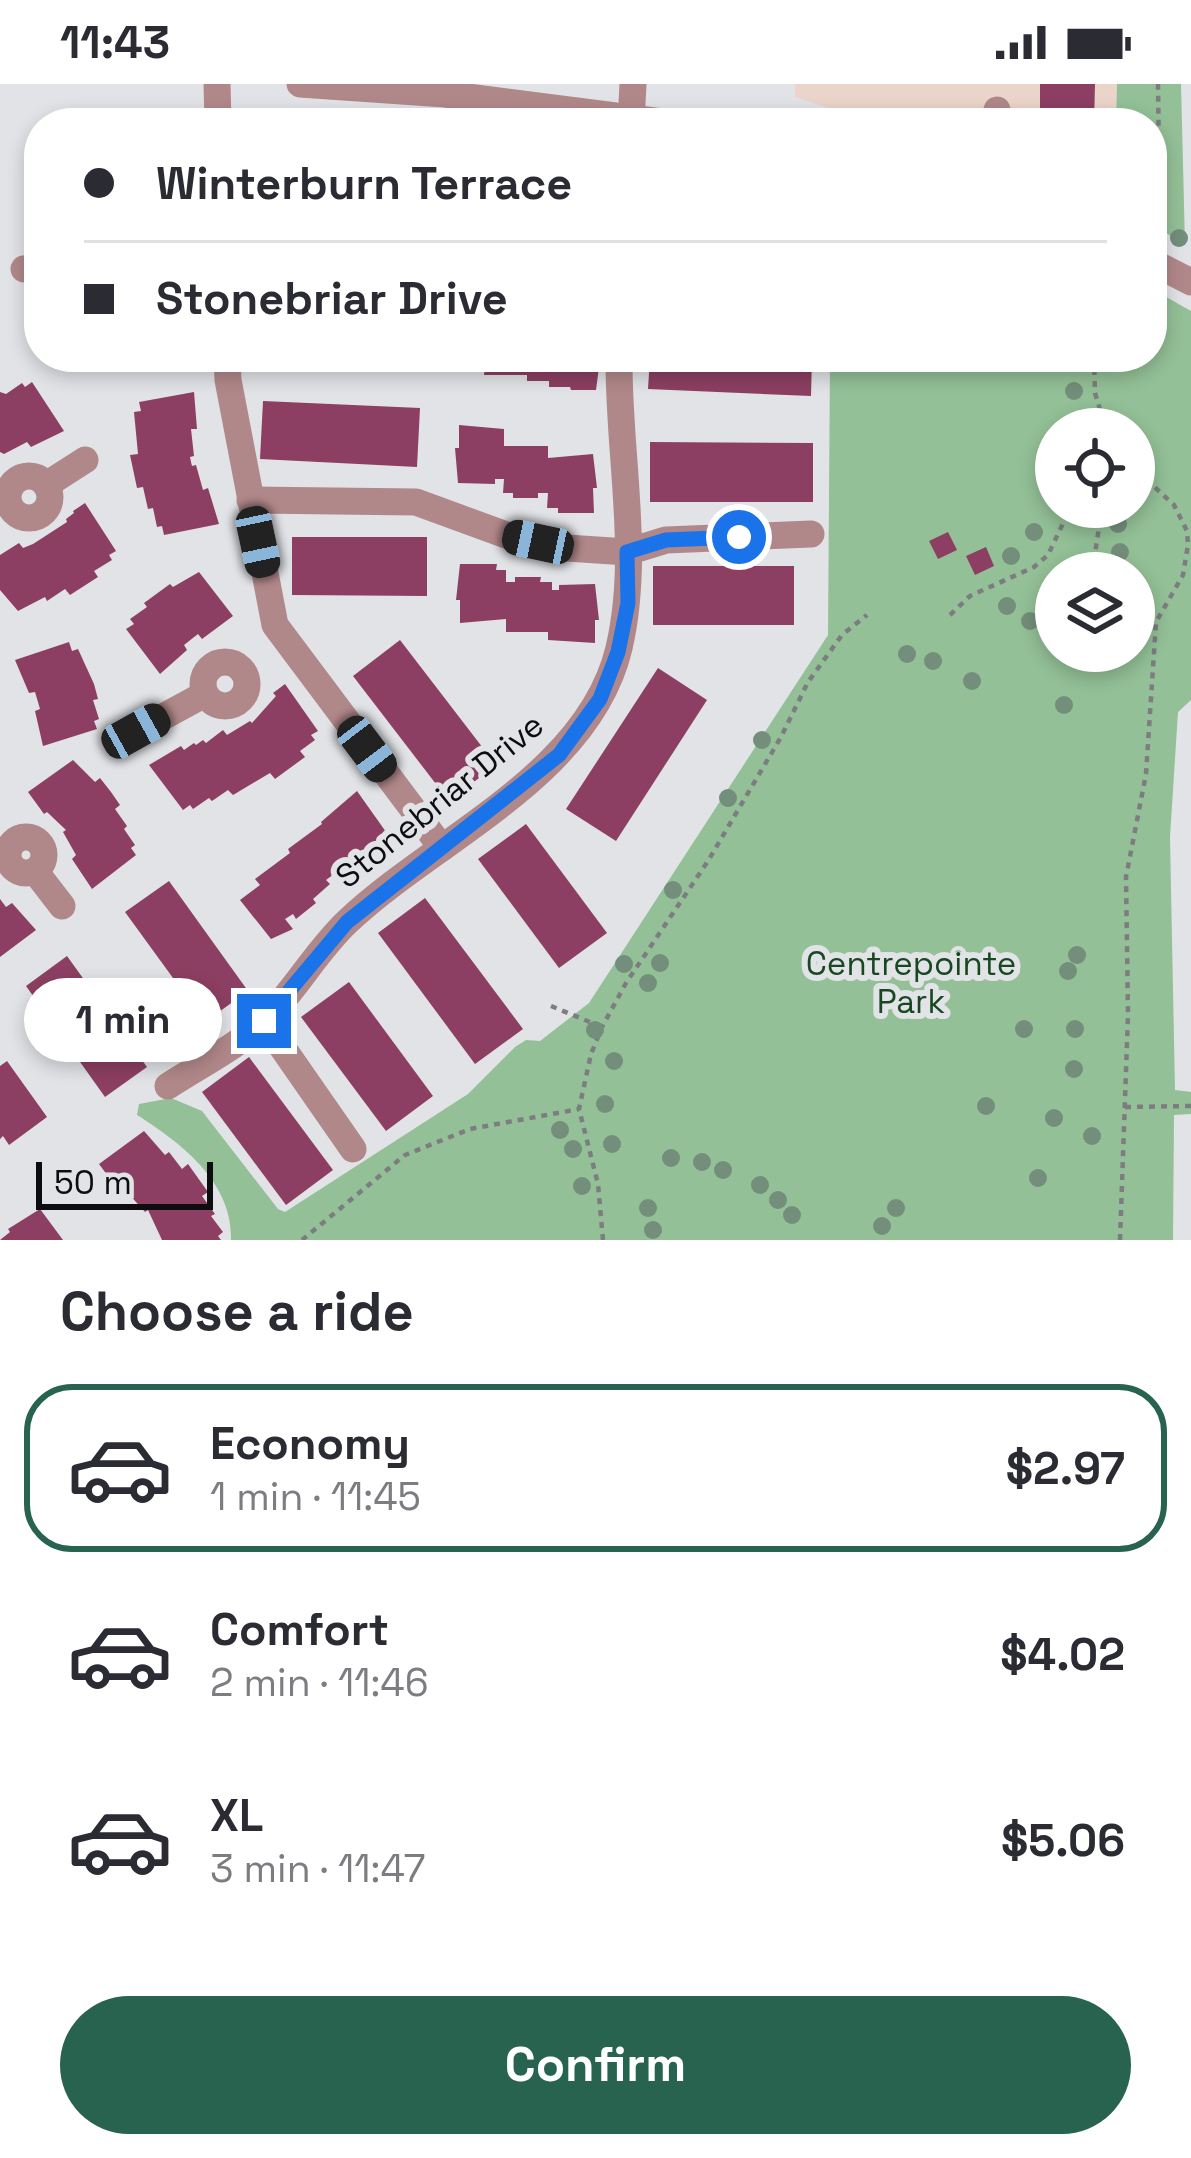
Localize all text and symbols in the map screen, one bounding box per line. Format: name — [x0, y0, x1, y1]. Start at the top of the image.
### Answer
text: 11:43 — [60, 14, 170, 71]
text: Winterburn Terrace — [156, 155, 572, 212]
text: Stonebriar Drive — [156, 270, 508, 327]
map controls — [1035, 408, 1155, 672]
button: locate — [1035, 408, 1155, 528]
car — [233, 503, 283, 581]
route start — [712, 510, 766, 564]
car — [499, 517, 577, 567]
button: layers — [1035, 552, 1155, 672]
car — [96, 698, 176, 764]
street label: Stonebriar Drive — [327, 704, 552, 898]
car — [331, 709, 403, 789]
park label: Centrepointe Park — [806, 943, 1016, 1023]
callout: 1 min — [24, 979, 222, 1063]
route end — [237, 994, 291, 1048]
text: 1 min — [75, 995, 171, 1044]
scale bar — [36, 1156, 213, 1209]
text: 50 m — [54, 1162, 132, 1204]
text: Choose a ride — [60, 1277, 414, 1346]
icon: car — [66, 1414, 174, 1522]
text: Economy — [210, 1415, 410, 1472]
text: $2.97 — [1006, 1440, 1125, 1497]
text: 1 min · 11:45 — [210, 1472, 421, 1521]
icon: car — [66, 1600, 174, 1708]
text: Comfort — [210, 1601, 389, 1658]
text: $4.02 — [1000, 1626, 1125, 1683]
text: 2 min · 11:46 — [210, 1658, 429, 1707]
icon: car — [66, 1786, 174, 1894]
text: XL — [210, 1787, 263, 1844]
text: $5.06 — [1001, 1812, 1125, 1869]
text: 3 min · 11:47 — [210, 1844, 426, 1893]
button: Confirm — [60, 1996, 1131, 2134]

